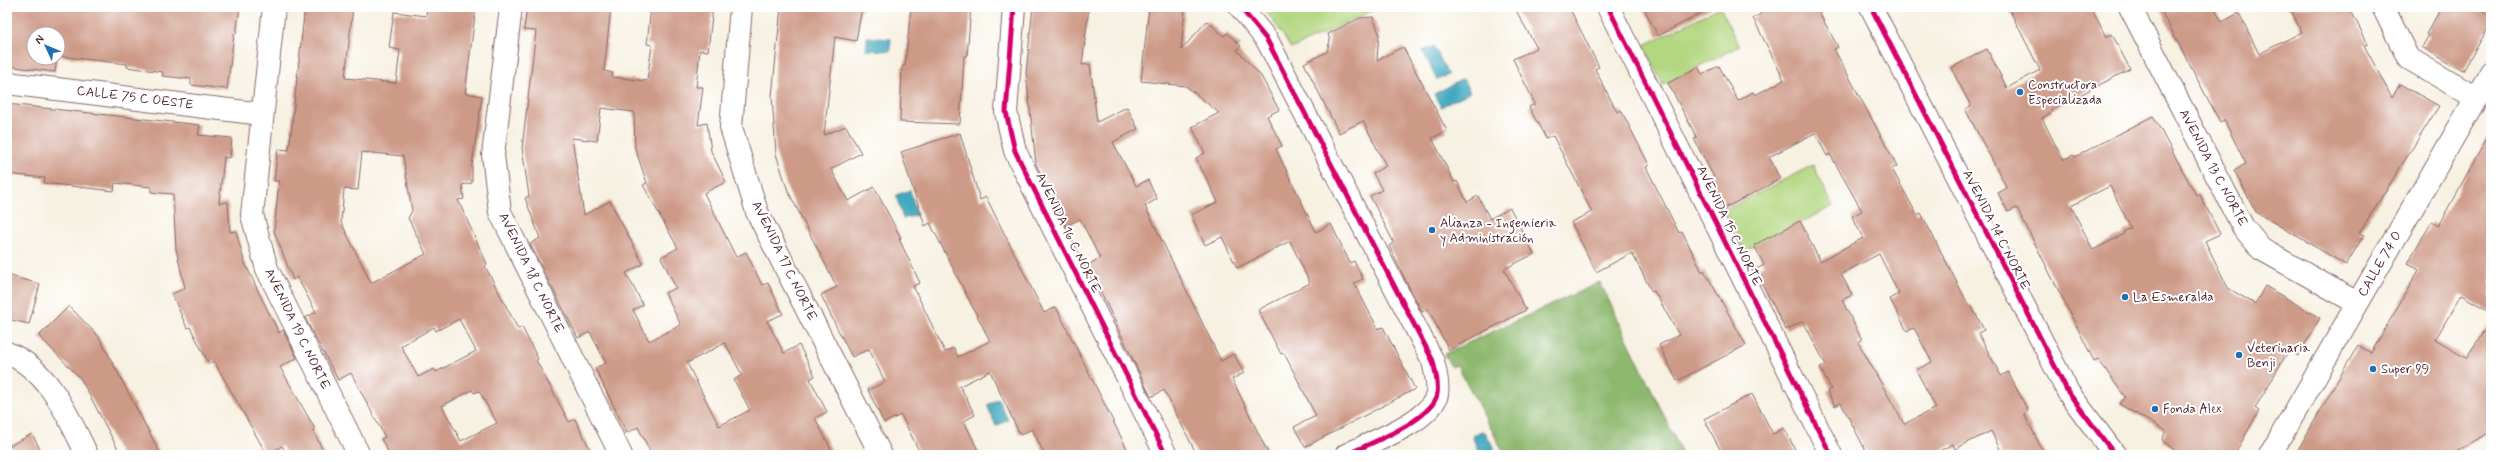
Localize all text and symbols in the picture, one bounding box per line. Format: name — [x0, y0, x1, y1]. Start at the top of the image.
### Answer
north arrow — [26, 26, 66, 66]
text: N — [32, 32, 47, 47]
place label: Constructora Especializada — [2028, 77, 2102, 109]
street label: CALLE 75 C OESTE — [76, 82, 195, 114]
marker: Constructora Especializada — [2015, 87, 2025, 97]
street label: AVENIDA 13 C NORTE — [2175, 106, 2251, 230]
street label: AVENIDA 15 C NORTE — [1692, 163, 1766, 289]
street label: AVENIDA 14 C NORTE — [1958, 167, 2034, 293]
street label: AVENIDA 16 C NORTE — [1031, 170, 1105, 296]
street label: AVENIDA 17 C NORTE — [748, 198, 820, 324]
street label: AVENIDA 18 C NORTE — [494, 210, 568, 336]
place label: Alianza - Ingenieria y Administración — [1440, 215, 1557, 247]
marker: Alianza - Ingenieria y Administración — [1427, 225, 1437, 235]
street label: CALLE 74 O — [2354, 228, 2406, 300]
street label: AVENIDA 19 C NORTE — [260, 266, 334, 392]
place label: La Esmeralda — [2133, 289, 2214, 306]
marker: La Esmeralda — [2120, 292, 2130, 302]
place label: Veterinaria Benji — [2247, 340, 2310, 372]
marker: Veterinaria Benji — [2234, 350, 2244, 360]
place label: Super 99 — [2381, 361, 2429, 378]
marker: Super 99 — [2368, 364, 2378, 374]
place label: Fonda Alex — [2163, 401, 2222, 418]
marker: Fonda Alex — [2150, 404, 2160, 414]

